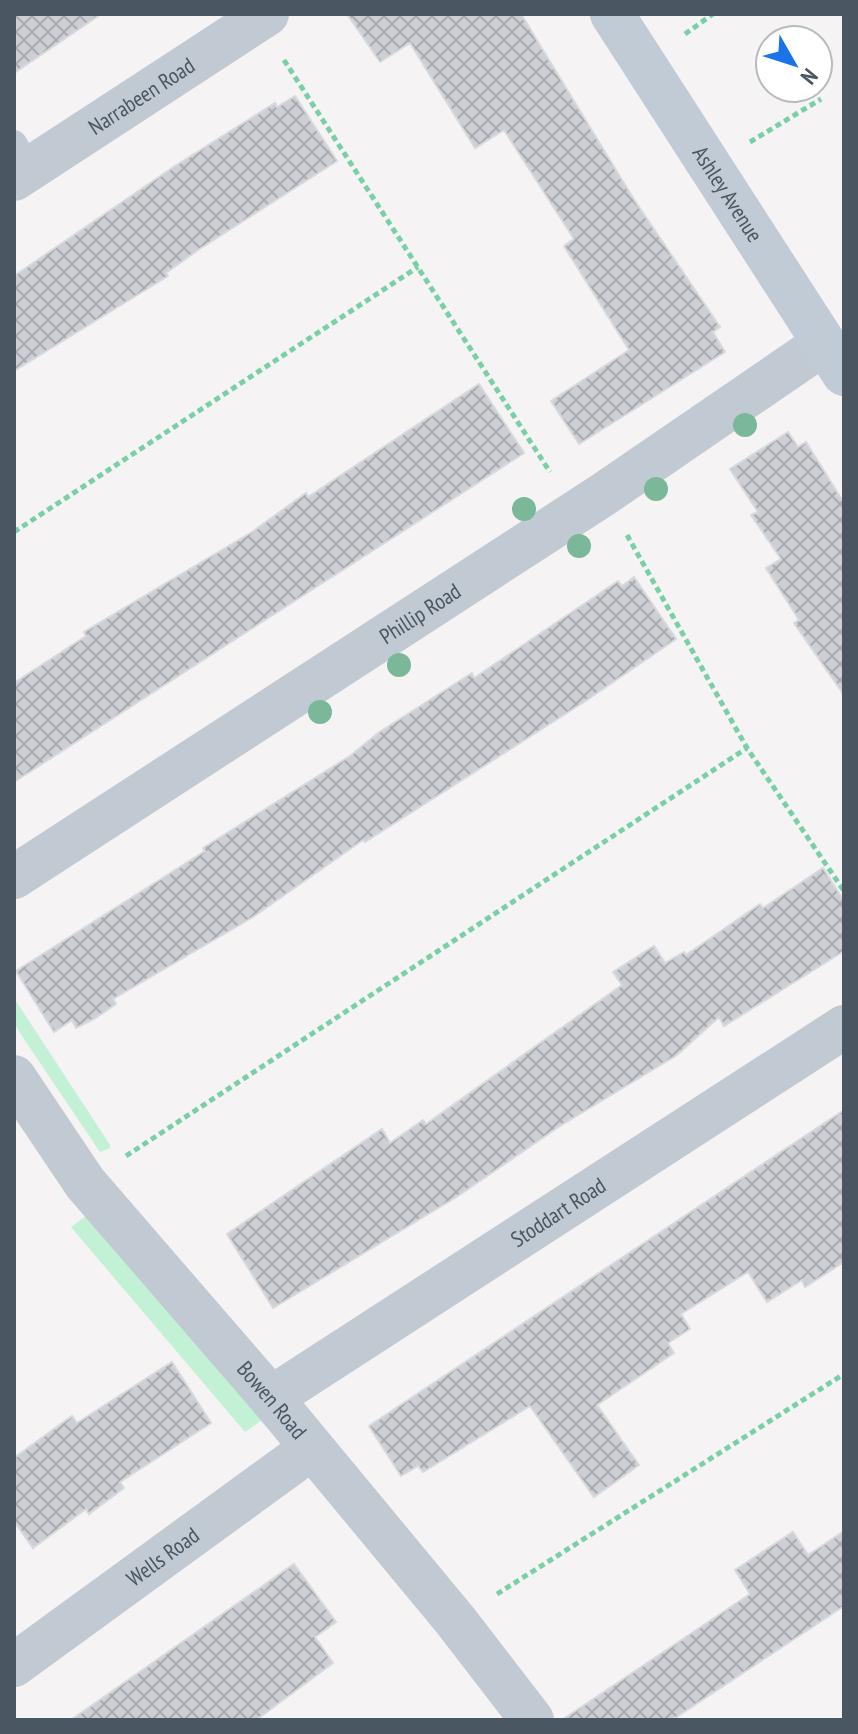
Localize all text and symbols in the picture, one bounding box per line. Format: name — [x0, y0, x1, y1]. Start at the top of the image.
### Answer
north arrow — [754, 24, 834, 104]
street label: Narrabeen Road — [83, 51, 200, 141]
text: N — [795, 63, 824, 90]
street label: Ashley Avenue — [687, 141, 769, 247]
street label: Phillip Road — [374, 577, 466, 650]
street label: Stoddart Road — [505, 1171, 611, 1253]
street label: Bowen Road — [231, 1355, 313, 1445]
street label: Wells Road — [121, 1521, 205, 1592]

